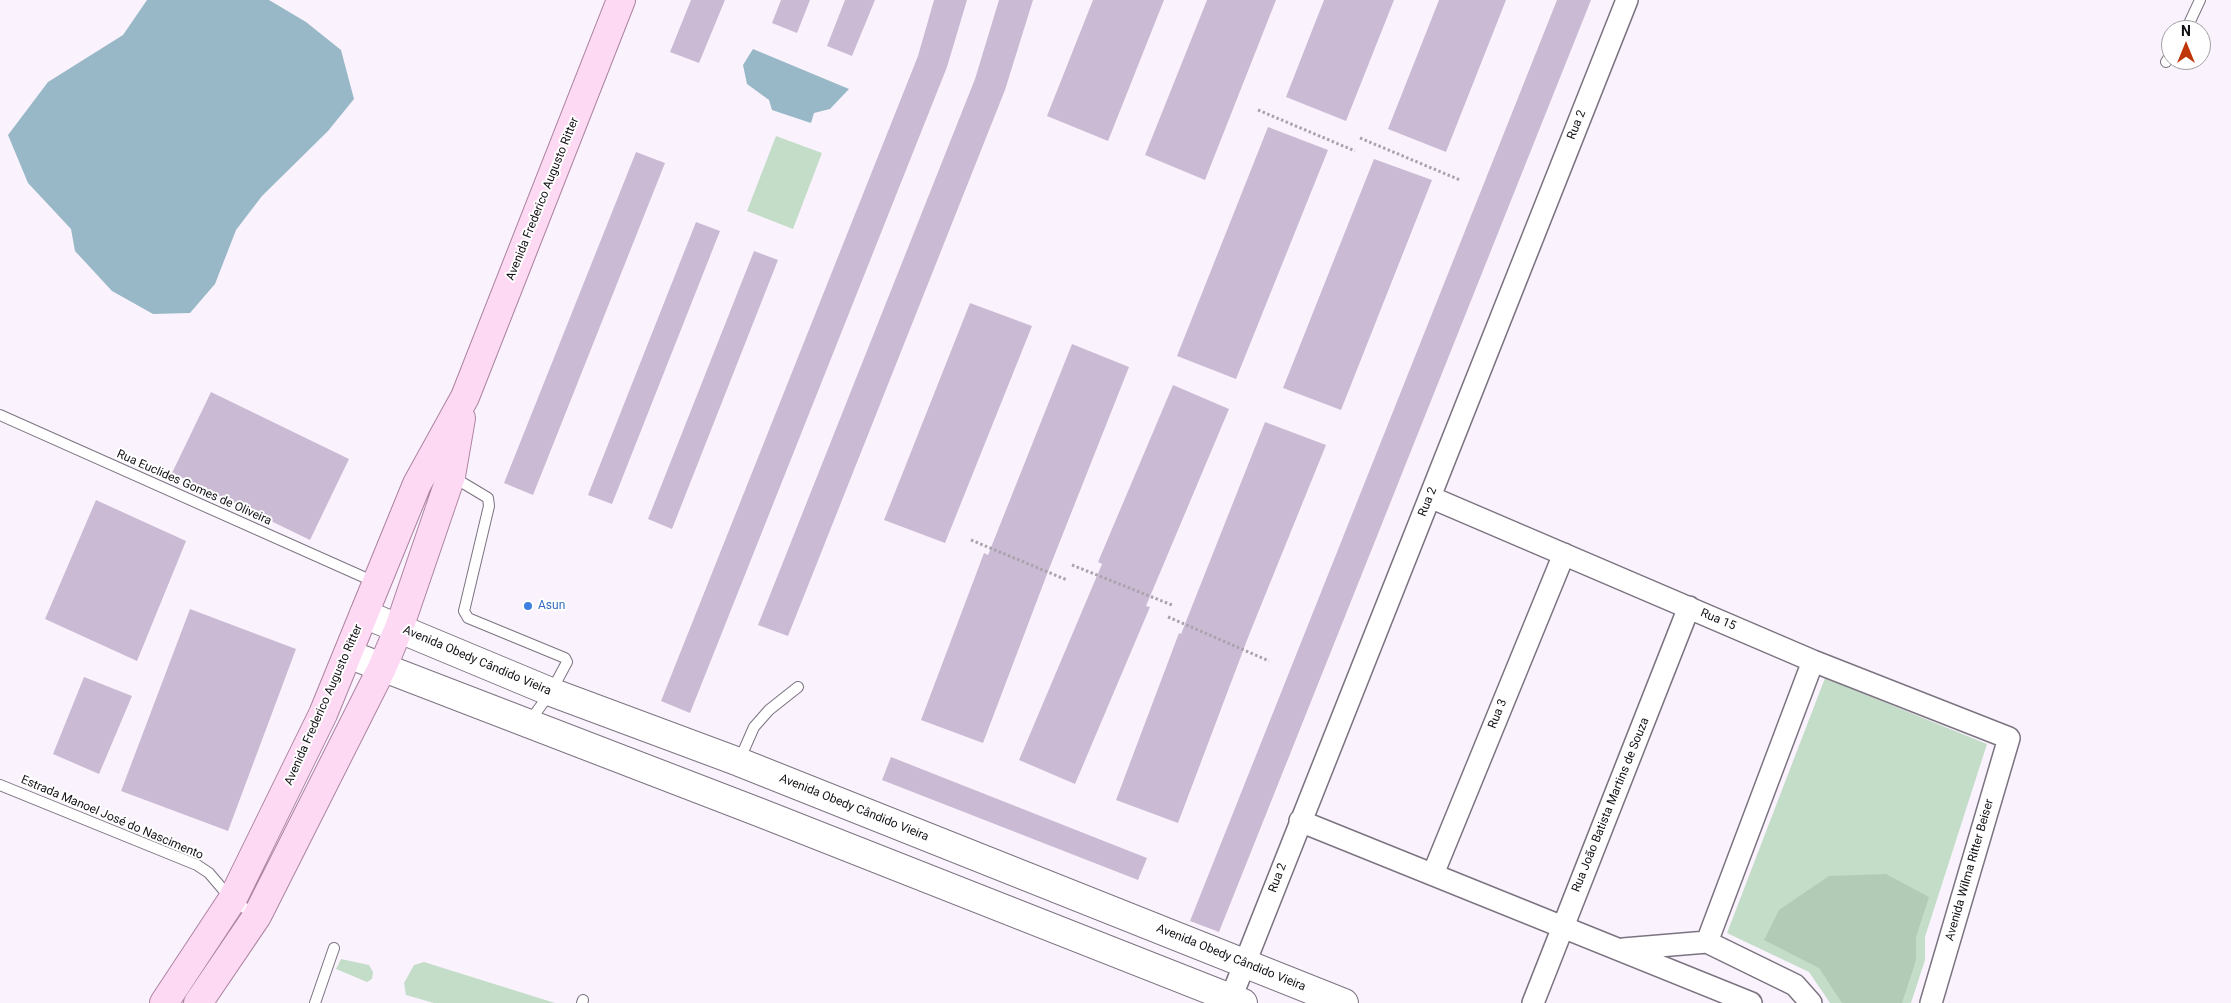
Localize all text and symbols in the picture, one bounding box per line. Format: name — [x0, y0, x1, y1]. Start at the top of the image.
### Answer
north arrow — [2161, 20, 2211, 70]
text: N — [2181, 23, 2191, 39]
street label: Rua 2 — [1565, 108, 1589, 142]
street label: Avenida Frederico Augusto Ritter — [504, 115, 582, 283]
street label: Rua Euclides Gomes de Oliveira — [114, 447, 274, 529]
street label: Rua 2 — [1416, 485, 1440, 519]
place label: Asun — [538, 599, 565, 613]
marker: Asun — [522, 600, 534, 612]
street label: Rua 15 — [1698, 606, 1738, 634]
street label: Avenida Frederico Augusto Ritter — [282, 622, 366, 788]
street label: Avenida Obedy Cândido Vieira — [401, 623, 553, 699]
street label: Rua 3 — [1486, 697, 1510, 731]
street label: Rua João Batista Martins de Souza — [1569, 716, 1653, 894]
street label: Avenida Obedy Cândido Vieira — [777, 771, 931, 845]
street label: Estrada Manoel José do Nascimento — [19, 773, 205, 863]
street label: Avenida Wilma Ritter Beiser — [1943, 797, 1997, 943]
street label: Rua 2 — [1266, 861, 1290, 895]
street label: Avenida Obedy Cândido Vieira — [1154, 921, 1308, 995]

